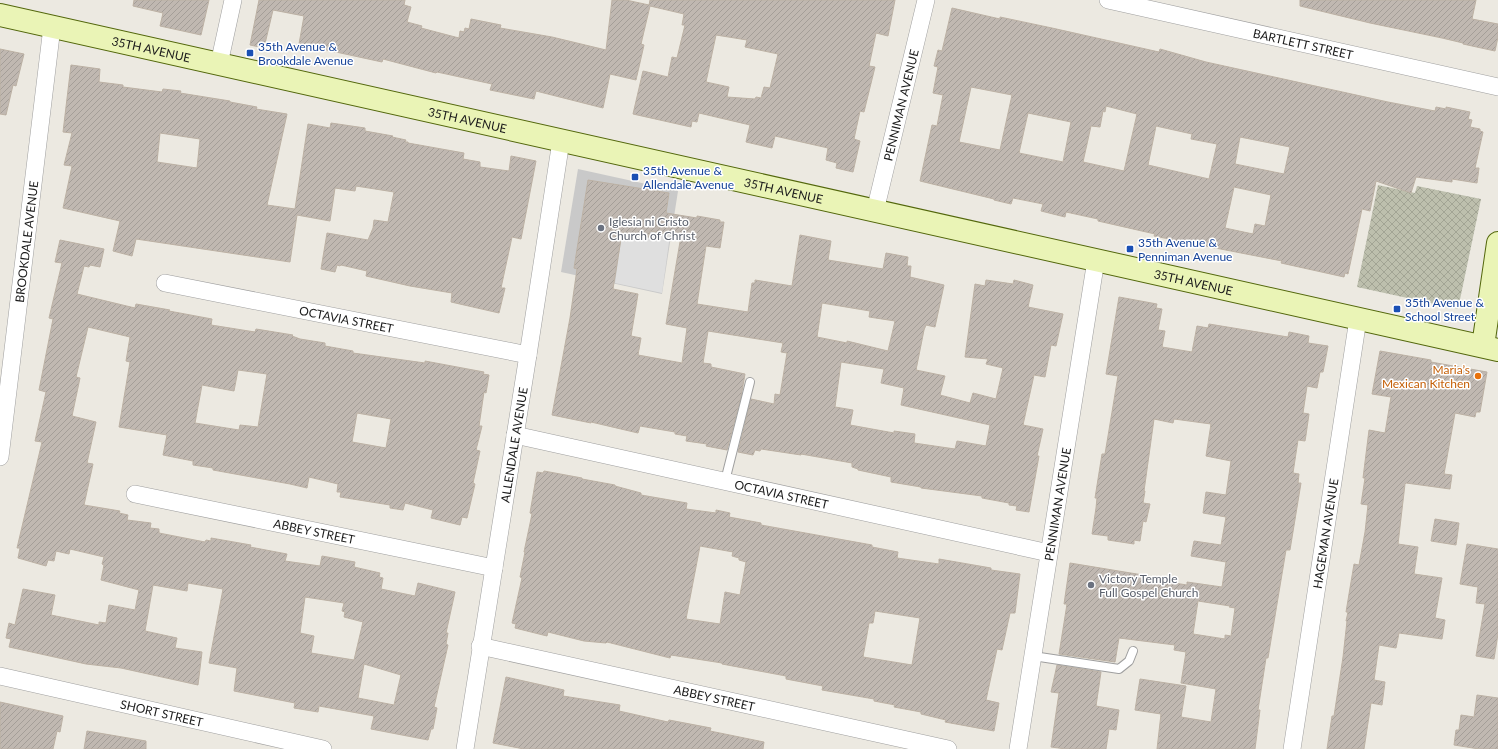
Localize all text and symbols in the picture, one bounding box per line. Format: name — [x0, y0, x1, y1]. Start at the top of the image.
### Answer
street label: BARTLETT STREET — [1252, 25, 1355, 62]
street label: 35TH AVENUE — [110, 33, 192, 65]
place label: 35th Avenue & Brookdale Avenue — [258, 39, 353, 68]
marker: 35th Avenue & Brookdale Avenue — [245, 48, 255, 58]
street label: PENNIMAN AVENUE — [880, 48, 921, 162]
street label: 35TH AVENUE — [427, 103, 508, 136]
place label: 35th Avenue & Allendale Avenue — [643, 163, 734, 192]
marker: 35th Avenue & Allendale Avenue — [630, 172, 640, 182]
street label: 35TH AVENUE — [743, 174, 825, 206]
street label: BROOKDALE AVENUE — [11, 180, 41, 303]
place label: Iglesia ni Cristo Church of Christ — [609, 214, 696, 243]
marker: Iglesia ni Cristo Church of Christ — [596, 223, 606, 233]
place label: 35th Avenue & Penniman Avenue — [1138, 235, 1232, 264]
marker: 35th Avenue & Penniman Avenue — [1125, 244, 1135, 254]
street label: 35TH AVENUE — [1153, 266, 1234, 298]
place label: 35th Avenue & School Street — [1405, 295, 1484, 324]
street label: OCTAVIA STREET — [298, 302, 395, 336]
marker: 35th Avenue & School Street — [1392, 304, 1402, 314]
place label: Maria’s Mexican Kitchen — [1382, 362, 1470, 391]
marker: Maria’s Mexican Kitchen — [1473, 371, 1483, 381]
street label: ALLENDALE AVENUE — [497, 386, 530, 504]
street label: PENNIMAN AVENUE — [1041, 446, 1073, 562]
street label: OCTAVIA STREET — [733, 476, 830, 512]
street label: HAGEMAN AVENUE — [1309, 477, 1341, 590]
street label: ABBEY STREET — [272, 515, 356, 547]
place label: Victory Temple Full Gospel Church — [1099, 571, 1198, 600]
marker: Victory Temple Full Gospel Church — [1086, 580, 1096, 590]
street label: ABBEY STREET — [672, 681, 756, 714]
street label: SHORT STREET — [119, 696, 205, 729]

